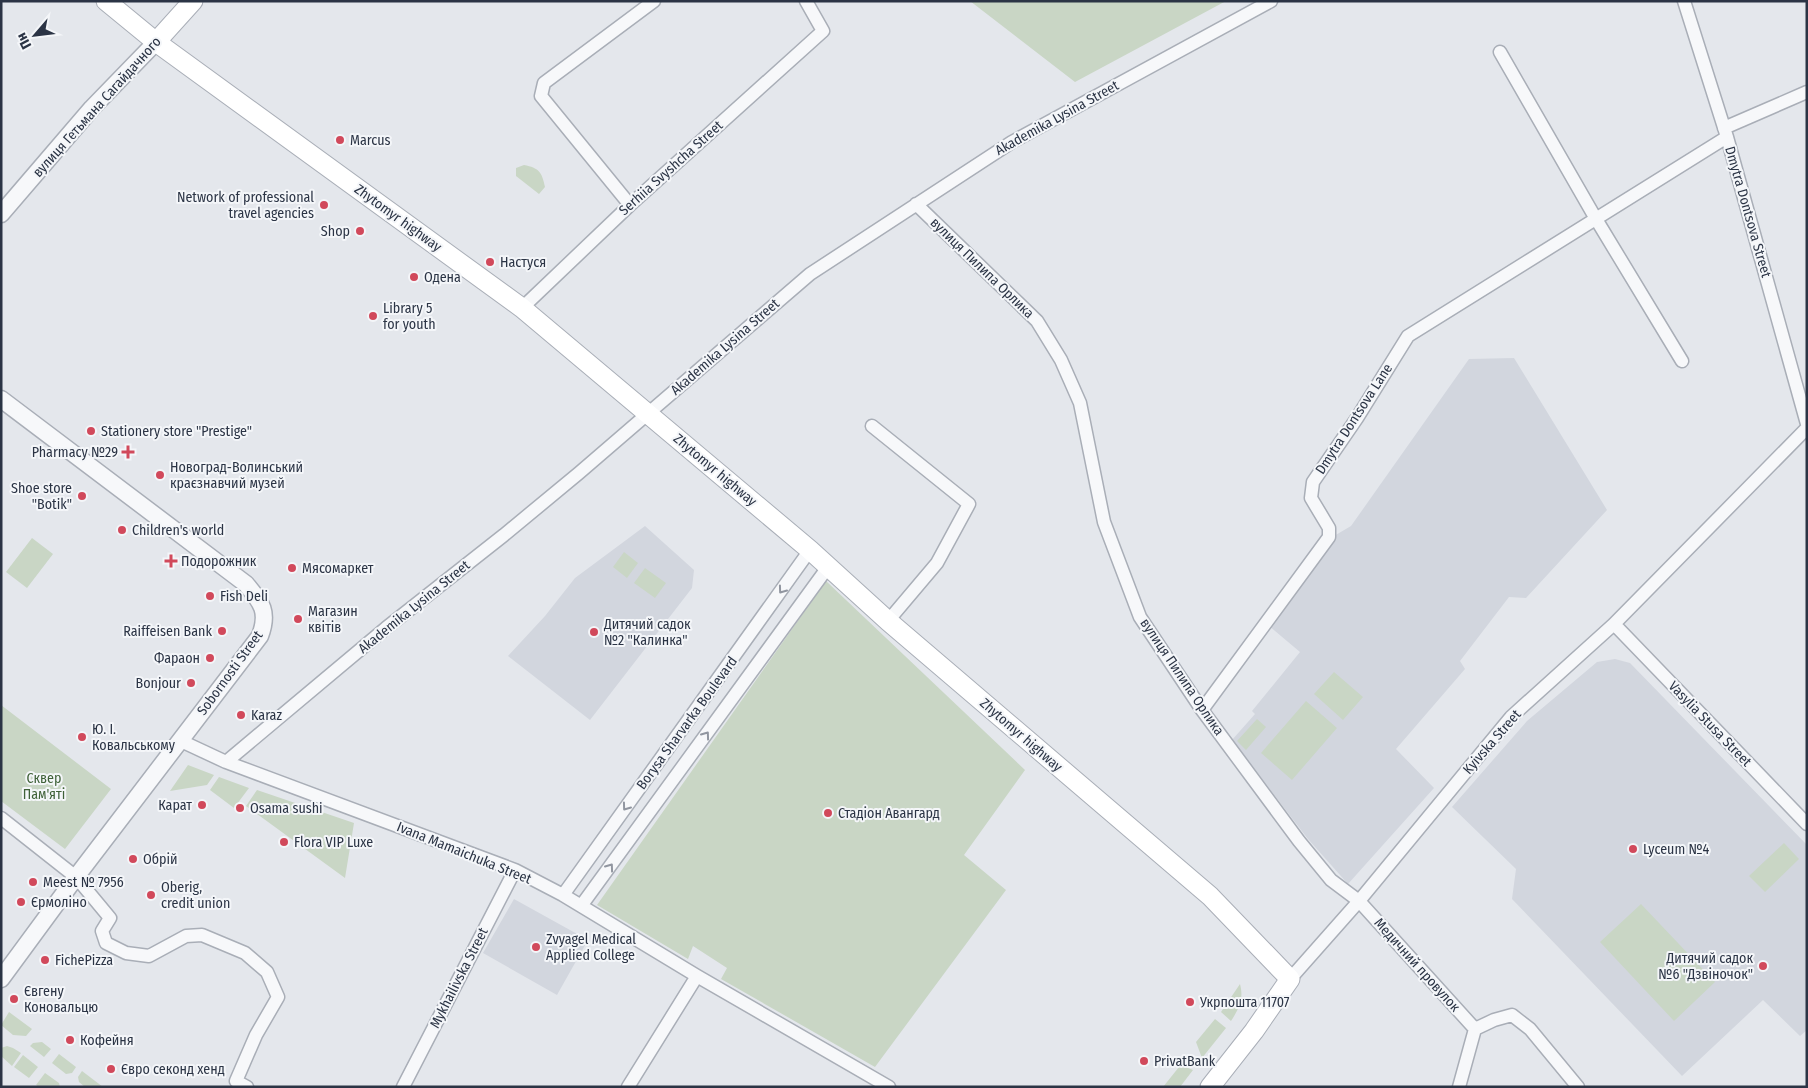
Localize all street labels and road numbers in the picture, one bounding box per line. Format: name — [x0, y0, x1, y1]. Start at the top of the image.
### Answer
street label: вулиця Гетьмана Сагайдачного — [29, 33, 165, 181]
street label: Akademika Lysina Street — [992, 77, 1122, 159]
street label: Serhiia Svyshcha Street — [616, 117, 727, 219]
street label: Dmytra Dontsova Street — [1721, 144, 1775, 280]
street label: Zhytomyr highway — [351, 181, 446, 256]
street label: вулиця Пилипа Орлика — [927, 214, 1037, 322]
street label: Akademika Lysina Street — [667, 295, 783, 399]
street label: Dmytra Dontsova Lane — [1312, 360, 1396, 477]
street label: Zhytomyr highway — [670, 430, 761, 510]
street label: Akademika Lysina Street — [355, 557, 474, 657]
street label: вулиця Пилипа Орлика — [1136, 615, 1228, 739]
street label: Sobornosti Street — [194, 627, 267, 719]
street label: Borysa Sharvarka Boulevard — [633, 653, 741, 793]
street label: Vasylia Stusa Street — [1665, 678, 1755, 770]
street label: Zhytomyr highway — [976, 695, 1066, 776]
street label: Kyivska Street — [1459, 706, 1525, 778]
street label: Ivana Mamaichuka Street — [394, 818, 534, 888]
street label: Медичний провулок — [1370, 915, 1464, 1016]
street label: Mykhailivska Street — [426, 924, 492, 1031]

